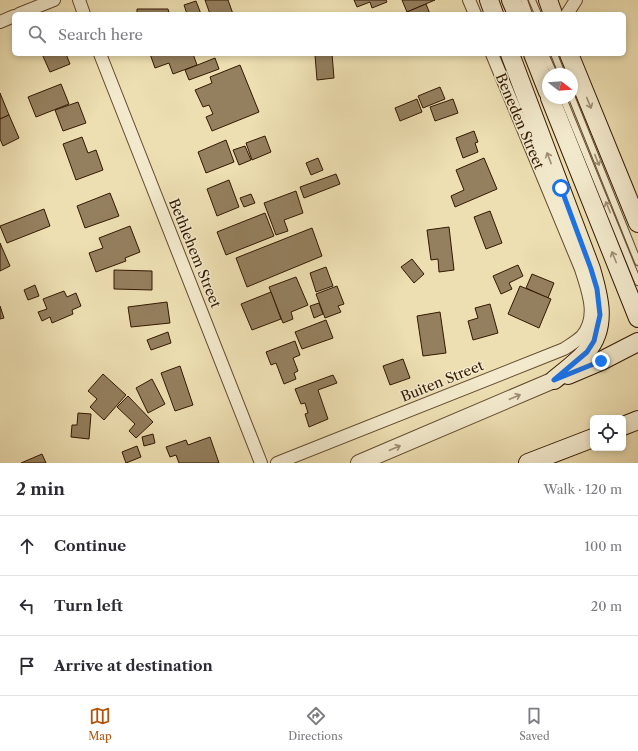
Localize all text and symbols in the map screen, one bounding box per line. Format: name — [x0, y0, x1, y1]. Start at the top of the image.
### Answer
search box — [12, 12, 626, 56]
icon: search — [26, 23, 48, 45]
text: Search here — [58, 25, 143, 44]
north arrow — [542, 68, 578, 104]
street label: Beneden Street — [492, 70, 548, 172]
one-way arrow — [586, 97, 593, 109]
one-way arrow — [545, 152, 553, 164]
one-way arrow — [593, 154, 601, 166]
route start — [552, 179, 570, 197]
street label: Bethlehem Street — [165, 196, 225, 310]
one-way arrow — [603, 202, 611, 214]
one-way arrow — [610, 252, 617, 264]
route end — [592, 352, 610, 370]
street label: Buiten Street — [398, 356, 486, 406]
one-way arrow — [508, 393, 520, 400]
map controls — [590, 415, 626, 451]
button: locate — [590, 415, 626, 451]
one-way arrow — [388, 444, 400, 451]
text: 2 min — [16, 479, 65, 499]
text: Walk · 120 m — [544, 481, 622, 497]
icon: ahead — [16, 535, 38, 557]
text: Continue — [54, 536, 126, 555]
text: 100 m — [584, 538, 622, 554]
icon: left — [16, 595, 38, 617]
text: Turn left — [54, 596, 123, 615]
text: 20 m — [591, 598, 622, 614]
icon: arrive — [16, 655, 38, 677]
text: Arrive at destination — [54, 656, 213, 675]
tab: Map — [88, 705, 112, 743]
tab: Directions — [288, 705, 343, 743]
tab: Saved — [519, 705, 550, 743]

